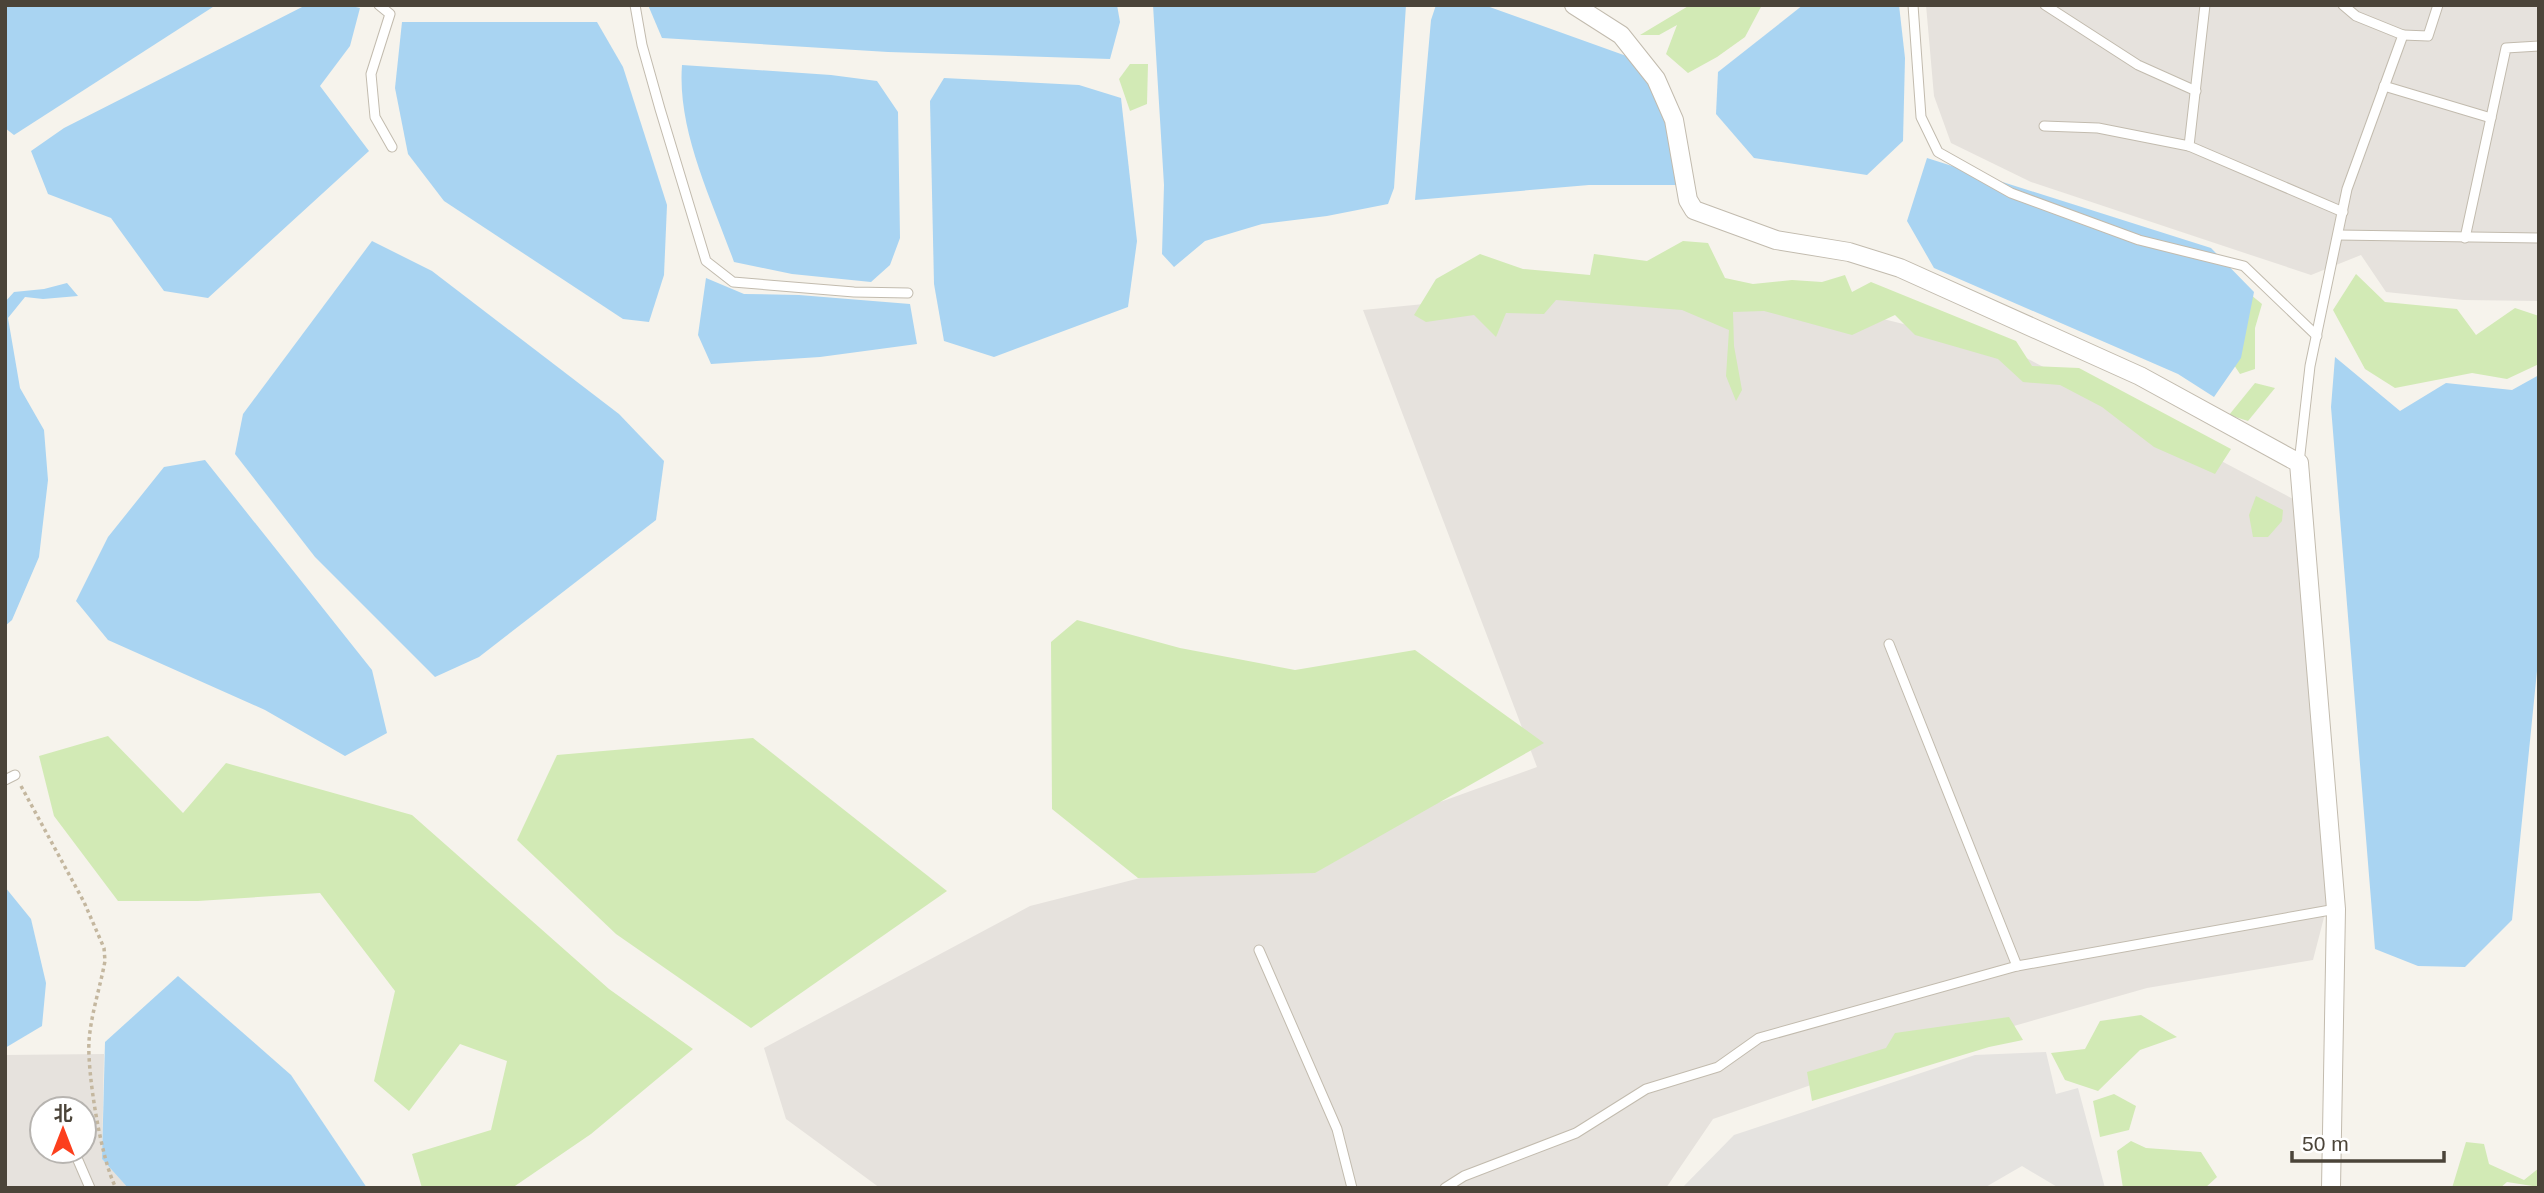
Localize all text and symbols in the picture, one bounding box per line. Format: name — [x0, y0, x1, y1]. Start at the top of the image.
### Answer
north arrow — [28, 1095, 98, 1165]
text: 北 — [53, 1103, 73, 1124]
scale bar — [2292, 1120, 2444, 1164]
text: 50 m — [2302, 1132, 2349, 1155]

